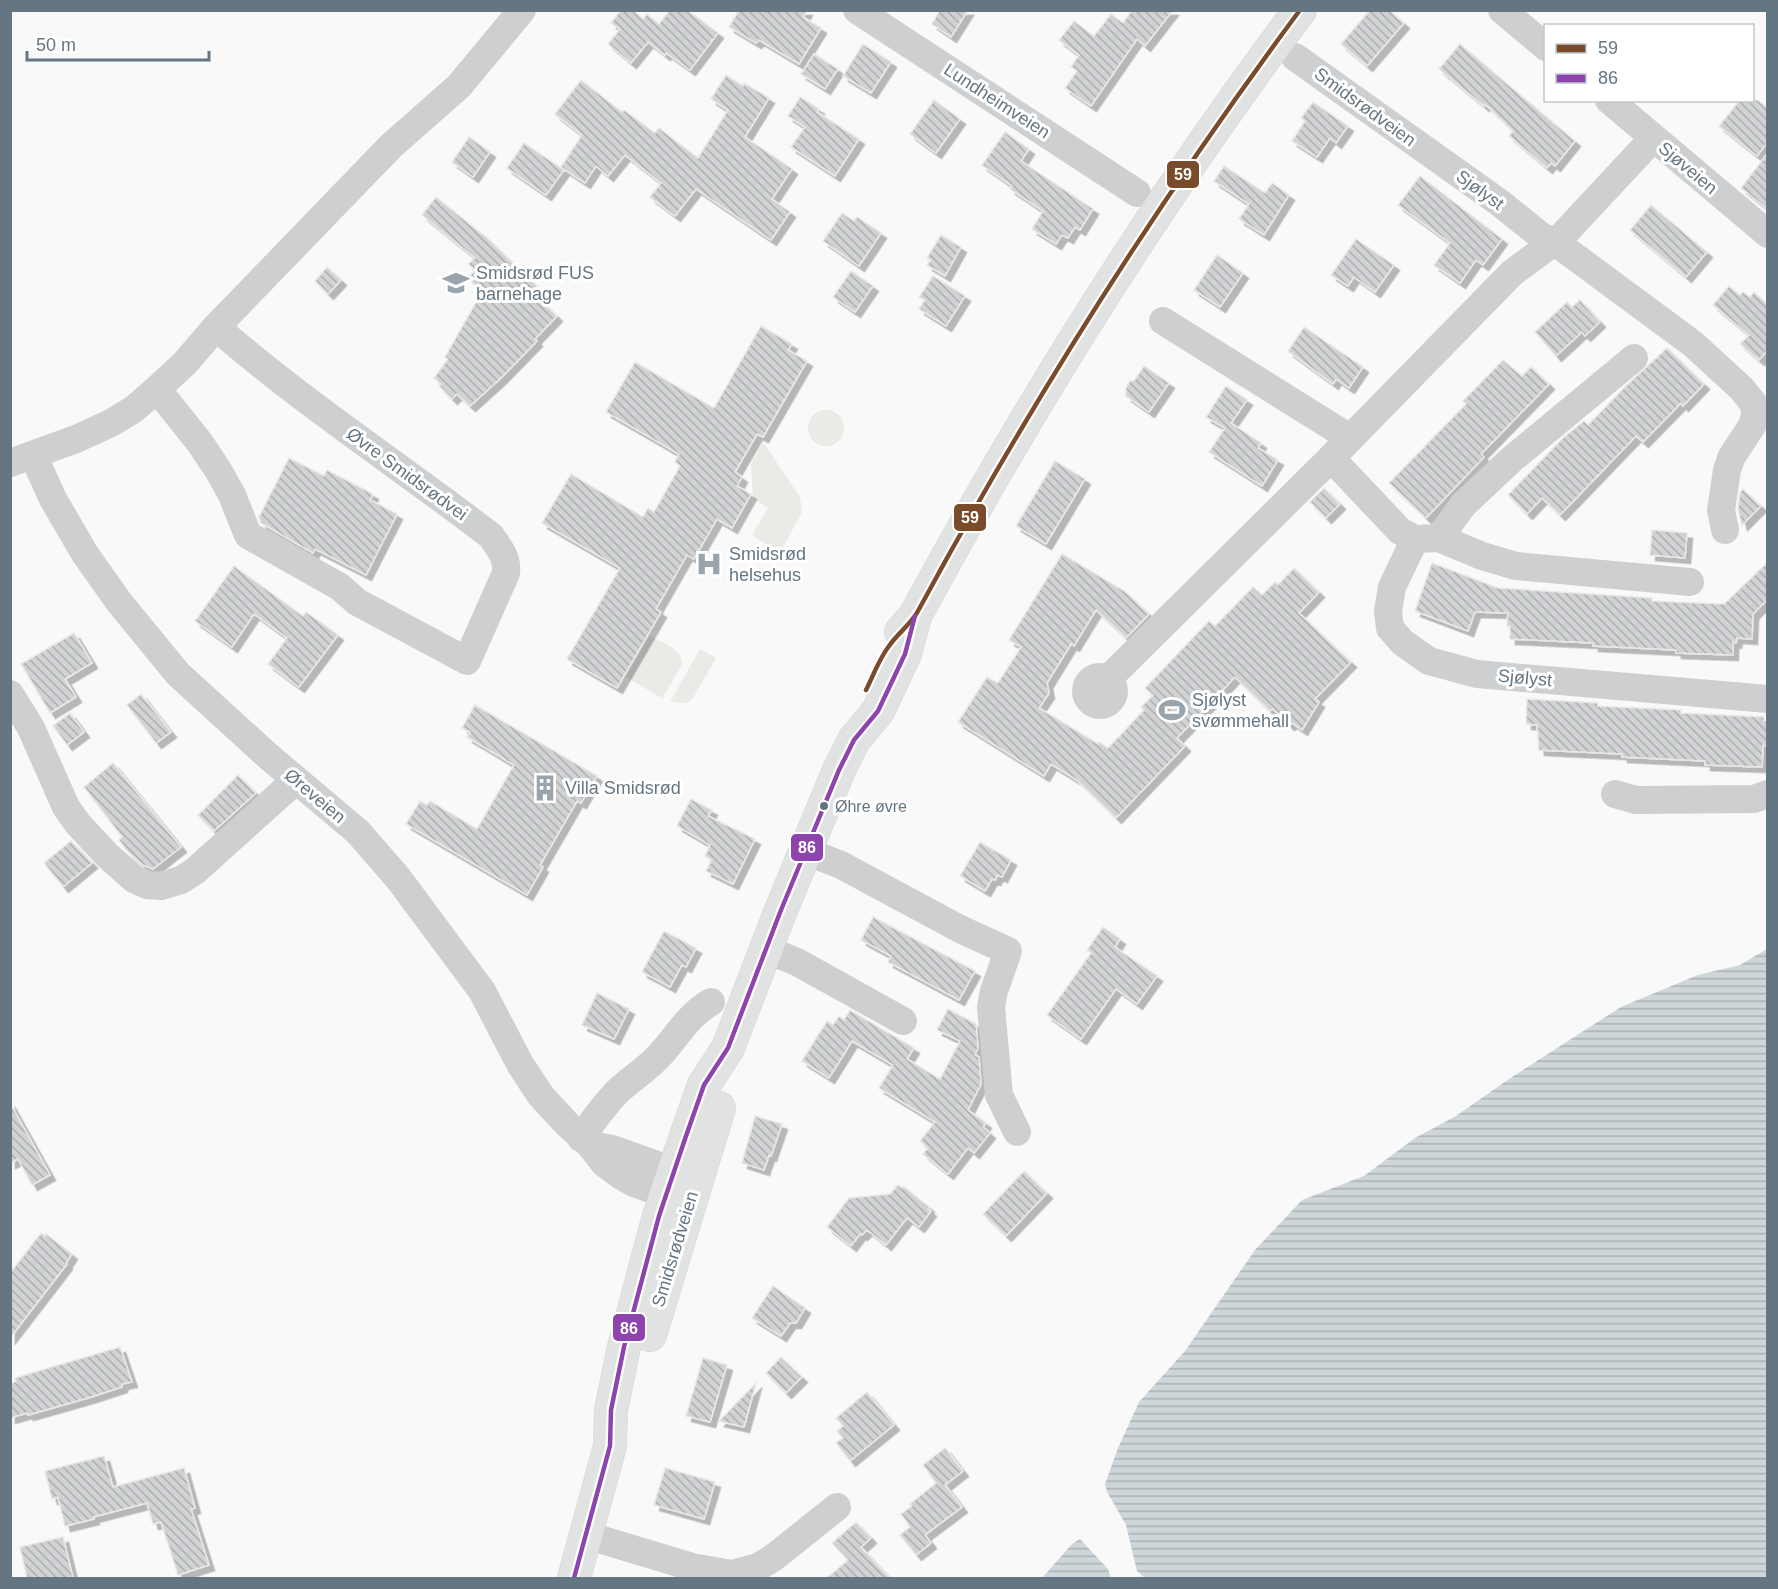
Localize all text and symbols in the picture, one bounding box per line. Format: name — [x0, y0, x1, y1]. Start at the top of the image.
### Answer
scale bar — [27, 24, 208, 62]
legend — [1544, 24, 1754, 102]
text: 50 m — [36, 35, 76, 55]
text: 59 — [1598, 38, 1618, 58]
street label: Lundheimveien — [940, 59, 1054, 143]
street label: Smidsrødveien — [1311, 64, 1419, 150]
text: 86 — [1598, 68, 1618, 88]
street label: Sjøveien — [1655, 138, 1721, 198]
line badge: 59 — [1166, 160, 1200, 189]
text: 59 — [1174, 166, 1192, 183]
street label: Sjølyst — [1452, 166, 1508, 214]
place label: Smidsrød FUS barnehage — [476, 263, 594, 304]
school or university icon: Smidsrød FUS barnehage — [441, 268, 471, 298]
street label: Øvre Smidsrødvei — [343, 424, 471, 524]
line badge: 59 — [953, 503, 987, 532]
text: 59 — [961, 509, 979, 526]
place label: Smidsrød helsehus — [729, 544, 806, 585]
hospital icon: Smidsrød helsehus — [694, 549, 724, 579]
street label: Sjølyst — [1497, 666, 1553, 690]
place label: Sjølyst svømmehall — [1192, 690, 1289, 731]
sports icon: Sjølyst svømmehall — [1157, 695, 1187, 725]
street label: Øreveien — [281, 765, 349, 827]
building icon: Villa Smidsrød — [530, 773, 560, 803]
place label: Villa Smidsrød — [565, 778, 681, 798]
place label: Øhre øvre — [835, 798, 907, 815]
marker: Øhre øvre — [818, 800, 830, 812]
line badge: 86 — [790, 833, 824, 862]
text: 86 — [798, 839, 816, 856]
street label: Smidsrødveien — [648, 1189, 702, 1309]
line badge: 86 — [612, 1313, 646, 1342]
text: 86 — [620, 1320, 638, 1337]

